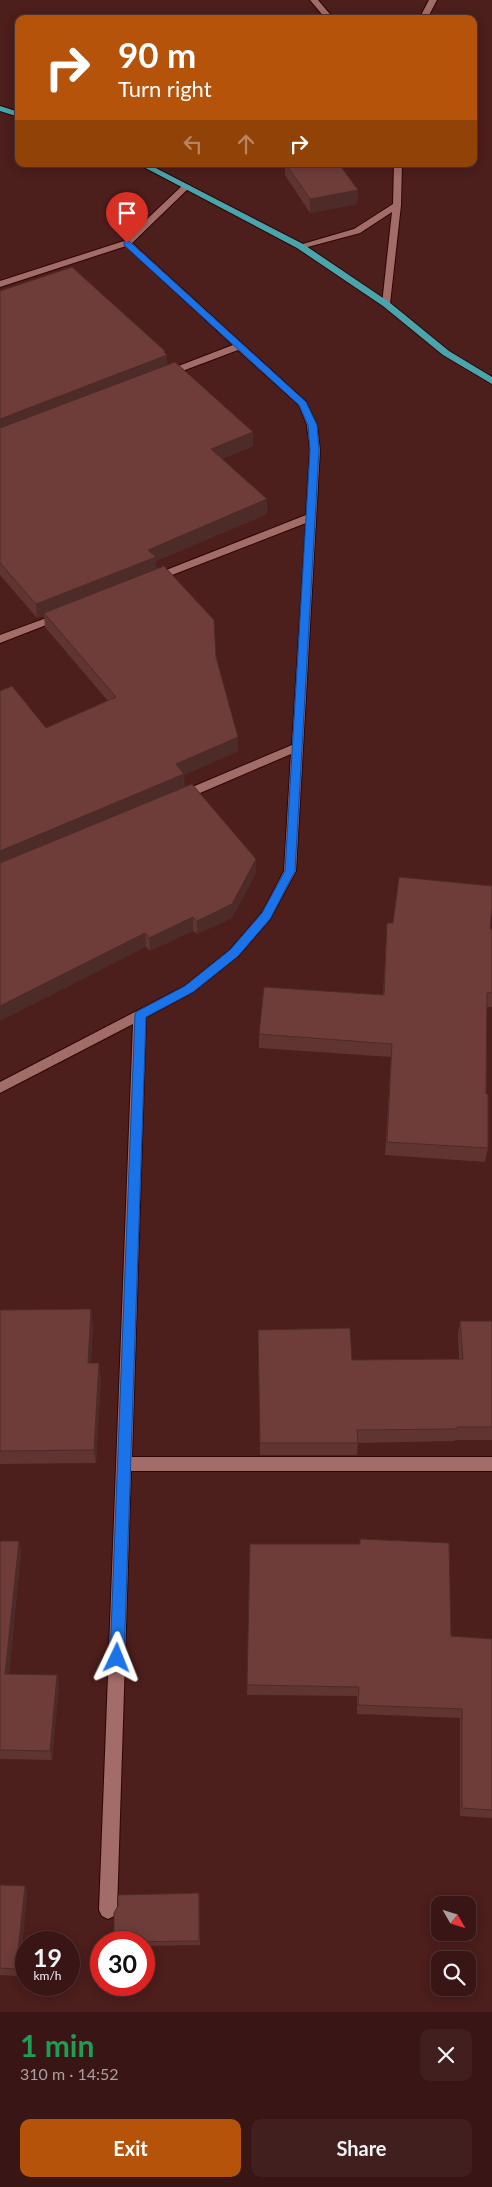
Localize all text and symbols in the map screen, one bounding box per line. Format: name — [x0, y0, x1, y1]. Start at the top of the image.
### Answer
text: 90 m — [118, 33, 196, 75]
icon: right — [35, 35, 100, 100]
text: Turn right — [118, 75, 212, 102]
icon: left — [179, 130, 207, 158]
icon: ahead — [232, 130, 260, 158]
icon: right — [285, 130, 313, 158]
pin — [106, 192, 148, 243]
icon: arrive — [113, 199, 141, 227]
position arrow — [90, 1631, 142, 1683]
north arrow — [431, 1896, 476, 1941]
map controls — [431, 1896, 476, 1996]
speed limit sign: 30 — [90, 1931, 155, 1996]
text: 19 — [33, 1942, 62, 1972]
button: search — [431, 1951, 476, 1996]
text: km/h — [33, 1968, 62, 1983]
text: 1 min — [20, 2027, 94, 2063]
button: close — [420, 2029, 472, 2081]
text: 310 m · 14:52 — [20, 2064, 119, 2083]
button: Exit — [20, 2119, 241, 2177]
button: Share — [251, 2119, 472, 2177]

